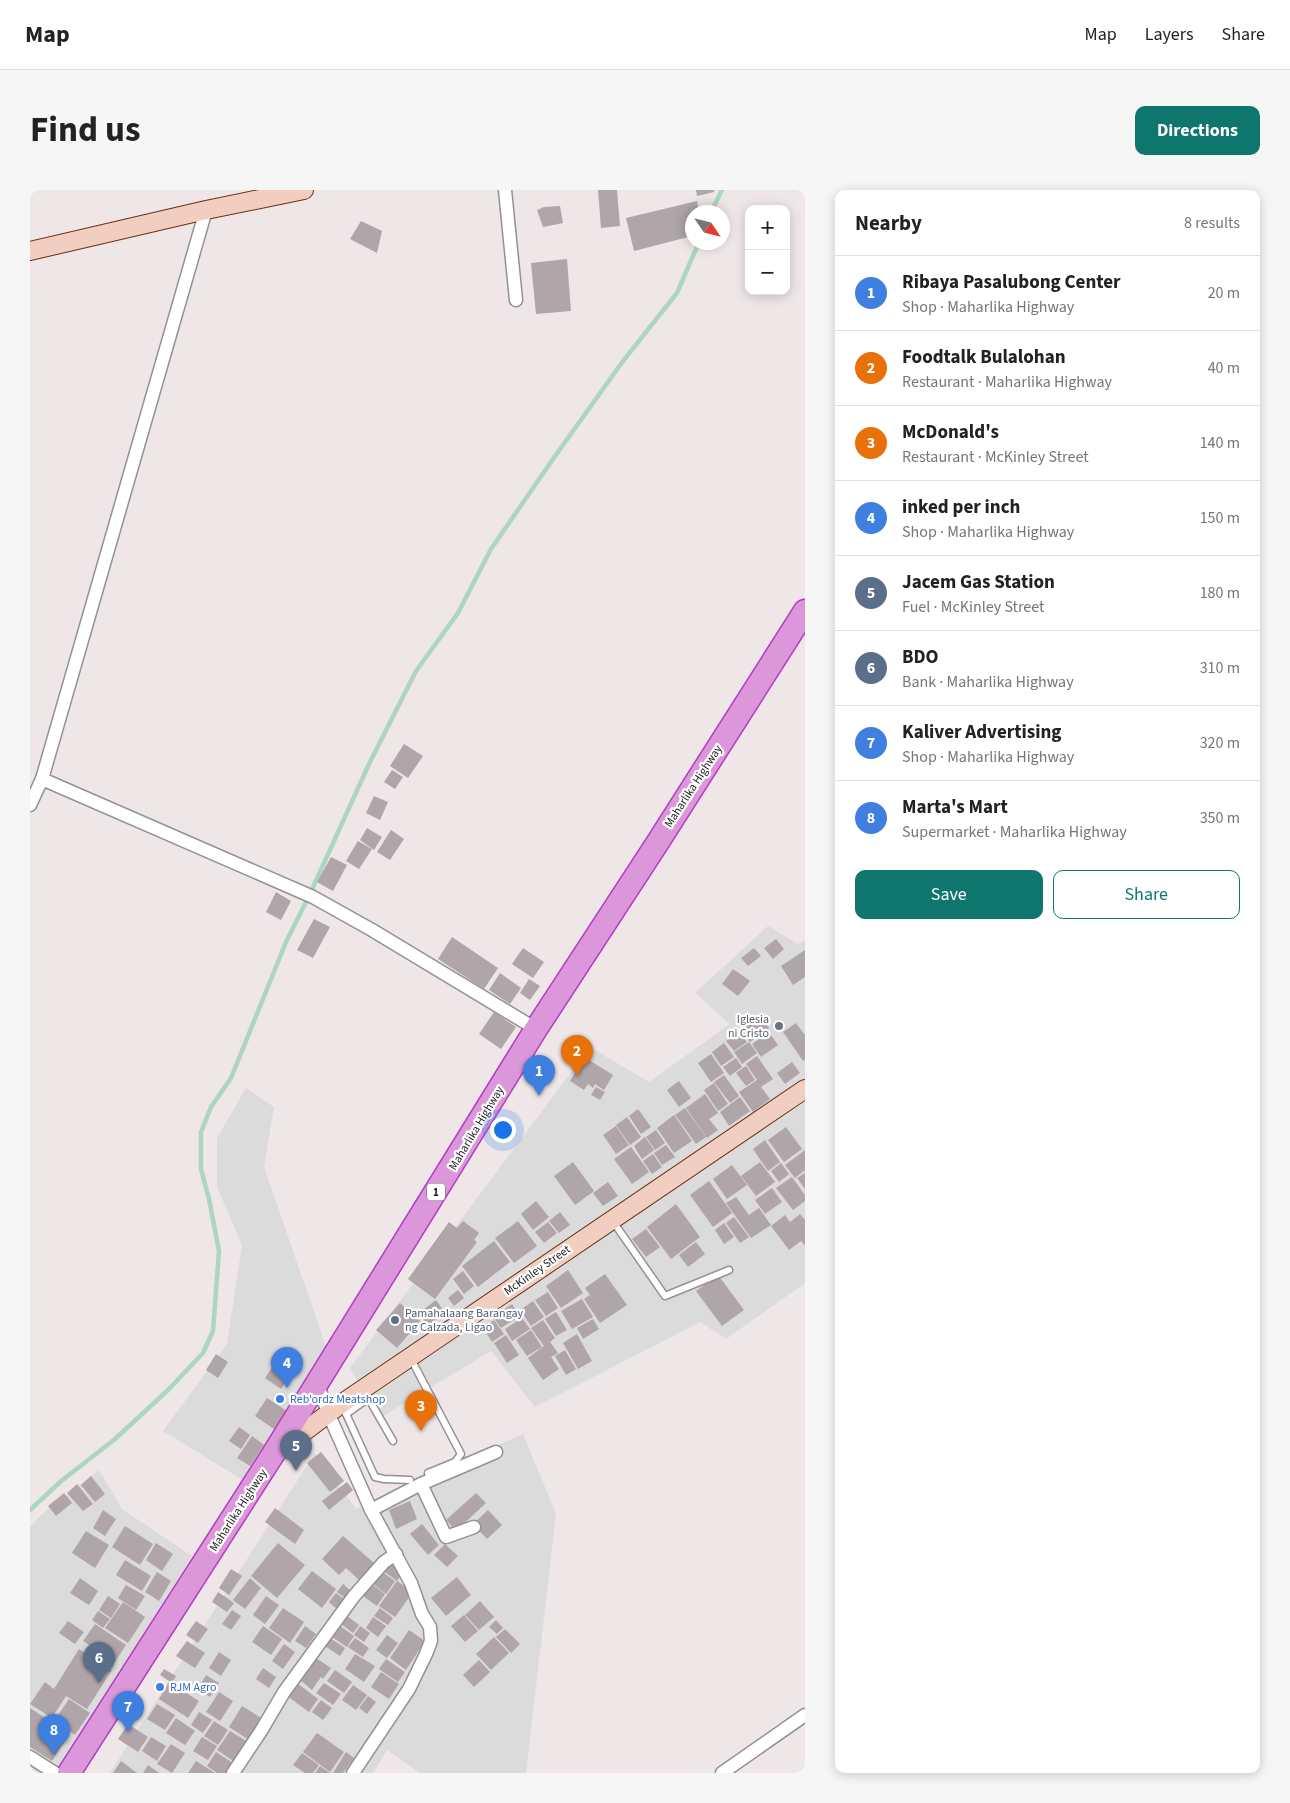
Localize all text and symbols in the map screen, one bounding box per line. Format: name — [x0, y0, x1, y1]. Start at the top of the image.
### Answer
text: Map — [25, 17, 70, 52]
text: Map — [1085, 22, 1117, 47]
text: Layers — [1145, 22, 1194, 47]
text: Share — [1222, 22, 1265, 47]
text: Find us — [30, 105, 140, 155]
button: Directions — [1135, 106, 1260, 155]
north arrow — [685, 205, 730, 250]
map controls — [745, 205, 790, 295]
button: + — [745, 205, 790, 250]
text: Nearby — [855, 208, 922, 238]
text: 8 results — [1184, 212, 1240, 234]
button: − — [745, 250, 790, 295]
text: Ribaya Pasalubong Center — [902, 269, 1121, 296]
text: 1 — [867, 282, 875, 304]
text: 20 m — [1208, 282, 1240, 304]
text: Shop · Maharlika Highway — [902, 296, 1074, 318]
text: Foodtalk Bulalohan — [902, 344, 1066, 371]
text: 2 — [867, 357, 875, 379]
text: 40 m — [1208, 357, 1240, 379]
text: Restaurant · Maharlika Highway — [902, 371, 1112, 393]
text: McDonald's — [902, 419, 999, 446]
text: 3 — [867, 432, 875, 454]
text: 140 m — [1200, 432, 1240, 454]
text: Restaurant · McKinley Street — [902, 446, 1089, 468]
text: inked per inch — [902, 494, 1020, 521]
text: 4 — [867, 507, 875, 529]
text: 150 m — [1200, 507, 1240, 529]
text: Shop · Maharlika Highway — [902, 521, 1074, 543]
text: Jacem Gas Station — [902, 569, 1055, 596]
text: 5 — [867, 582, 875, 604]
text: 180 m — [1200, 582, 1240, 604]
text: Fuel · McKinley Street — [902, 596, 1045, 618]
text: BDO — [902, 644, 939, 671]
text: 6 — [867, 657, 875, 679]
text: 310 m — [1200, 657, 1240, 679]
text: Bank · Maharlika Highway — [902, 671, 1074, 693]
text: Kaliver Advertising — [902, 719, 1062, 746]
text: 7 — [867, 732, 875, 754]
text: 320 m — [1200, 732, 1240, 754]
street label: Maharlika Highway — [660, 741, 727, 831]
text: Shop · Maharlika Highway — [902, 746, 1074, 768]
text: Marta's Mart — [902, 794, 1008, 821]
text: 8 — [867, 807, 875, 829]
text: 350 m — [1200, 807, 1240, 829]
text: Supermarket · Maharlika Highway — [902, 821, 1127, 843]
button: Save — [855, 870, 1043, 919]
button: Share — [1053, 870, 1240, 919]
place label: Iglesia ni Cristo — [728, 1011, 769, 1042]
marker: Iglesia ni Cristo — [773, 1020, 785, 1032]
pin: 2 — [561, 1035, 593, 1076]
pin: 1 — [523, 1055, 555, 1096]
street label: Maharlika Highway — [445, 1083, 508, 1173]
your location — [490, 1117, 516, 1143]
road number: 1 — [427, 1184, 445, 1200]
street label: McKinley Street — [501, 1241, 574, 1300]
place label: Pamahalaang Barangay ng Calzada, Ligao — [405, 1305, 524, 1336]
marker: Pamahalaang Barangay ng Calzada, Ligao — [389, 1314, 401, 1326]
pin: 4 — [271, 1347, 303, 1388]
pin: 3 — [405, 1390, 437, 1431]
place label: Reb'ordz Meatshop — [290, 1391, 386, 1408]
marker: Reb'ordz Meatshop — [274, 1393, 286, 1405]
pin: 5 — [280, 1430, 312, 1471]
street label: Maharlika Highway — [205, 1465, 272, 1555]
pin: 6 — [83, 1642, 115, 1683]
place label: RJM Agro — [170, 1679, 217, 1696]
marker: RJM Agro — [154, 1681, 166, 1693]
pin: 7 — [112, 1691, 144, 1732]
pin: 8 — [38, 1714, 70, 1755]

